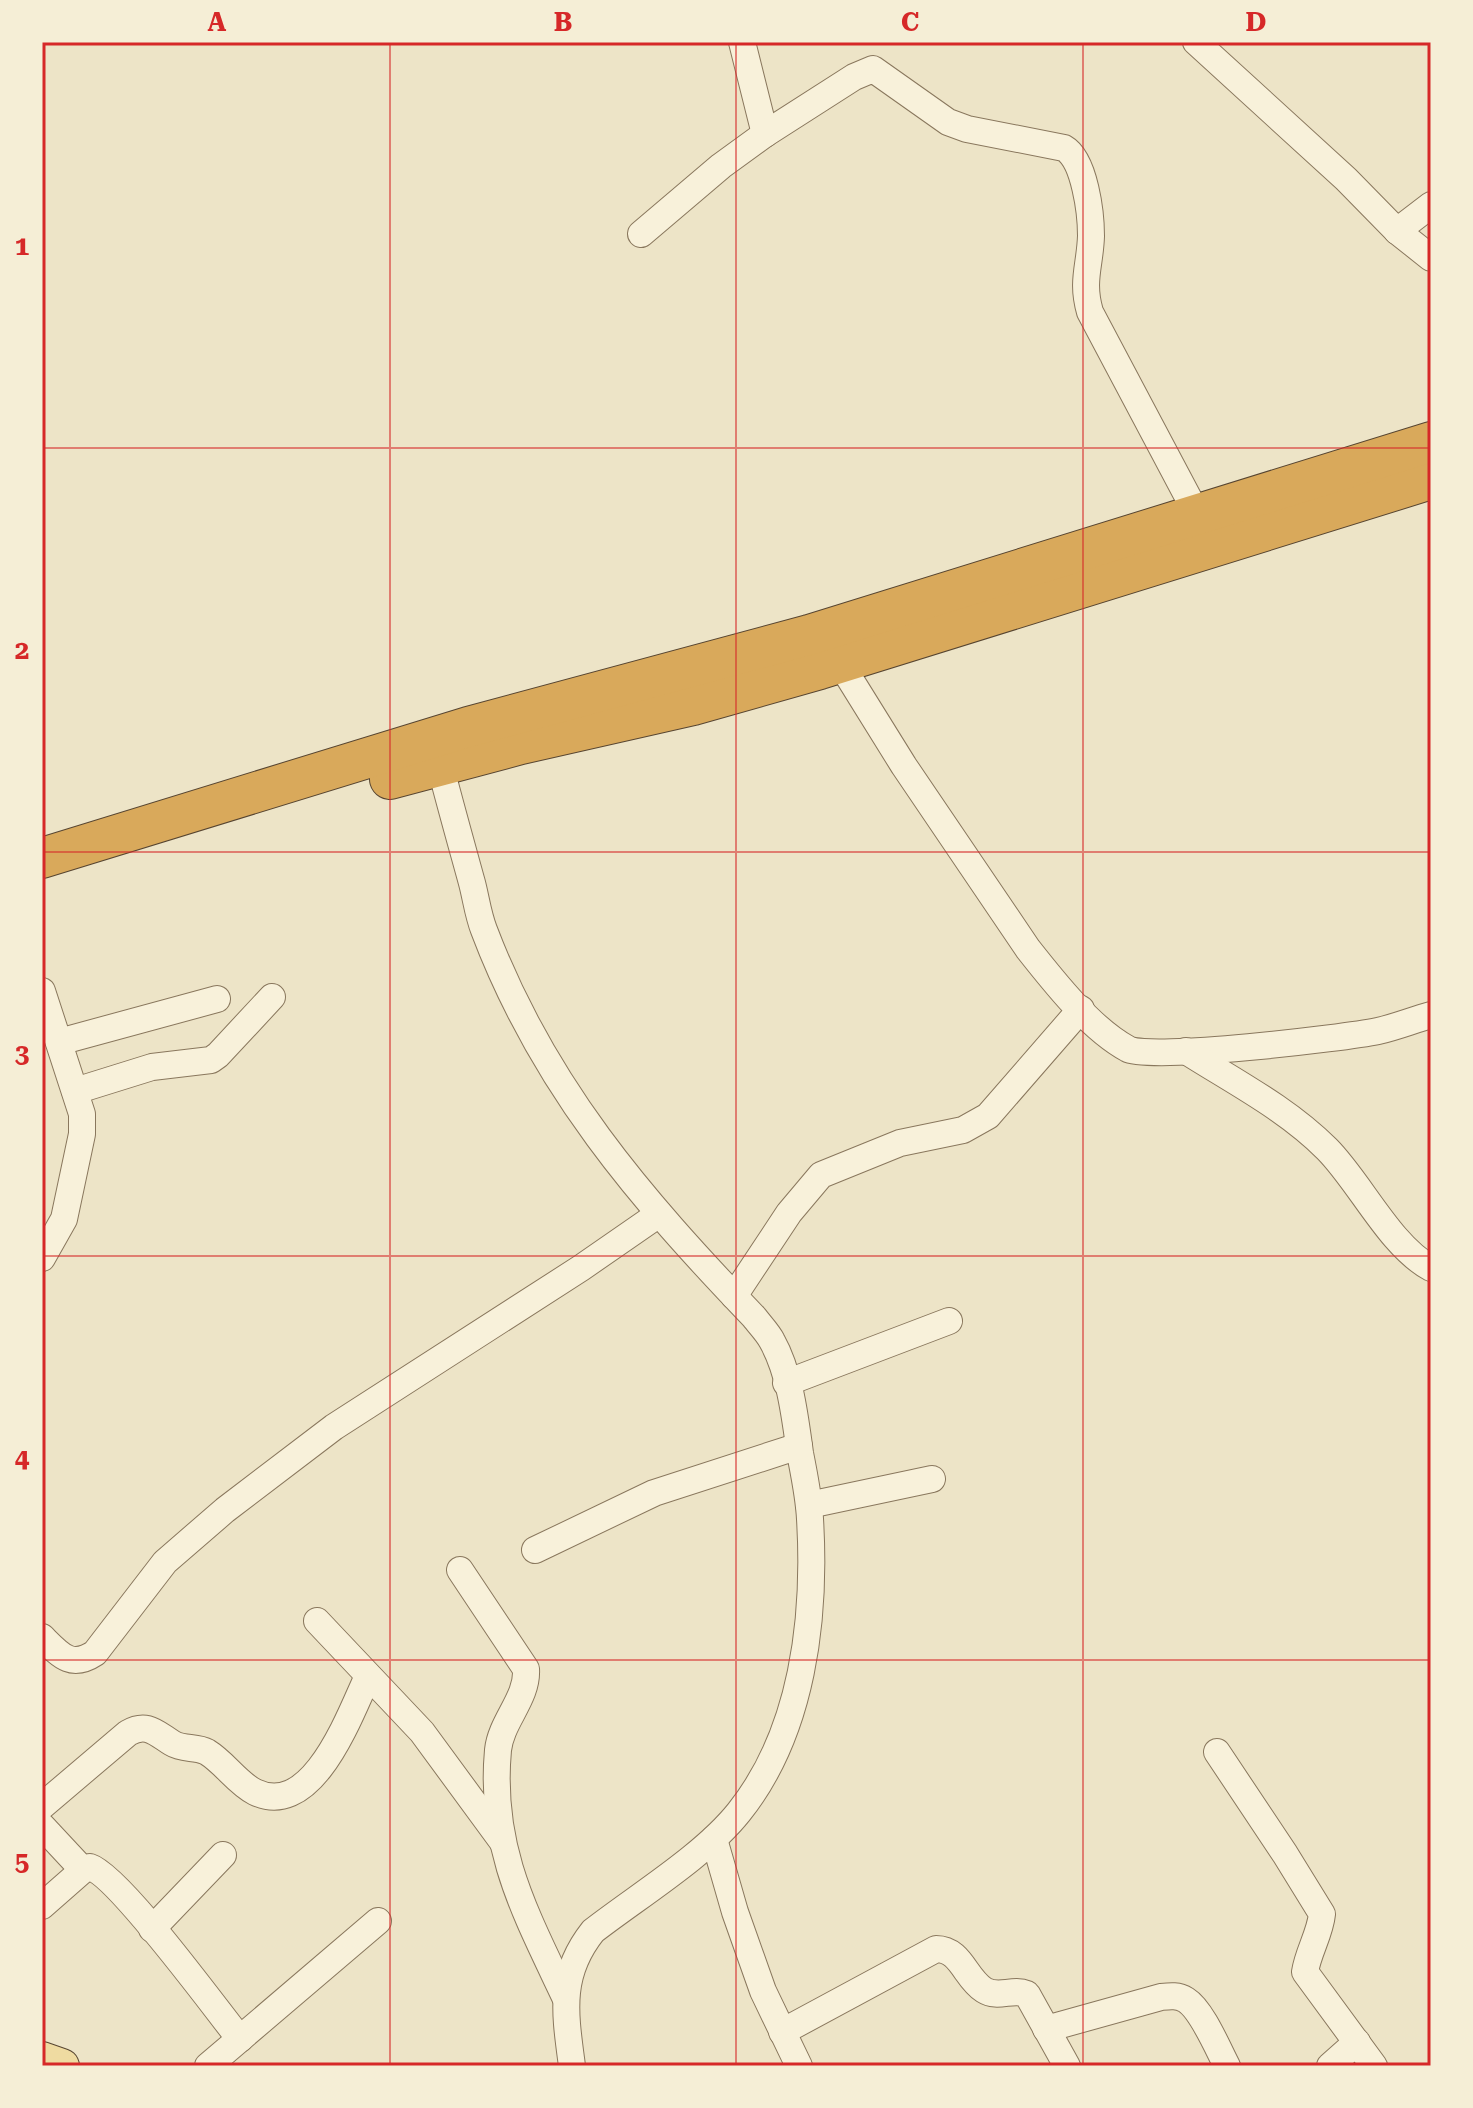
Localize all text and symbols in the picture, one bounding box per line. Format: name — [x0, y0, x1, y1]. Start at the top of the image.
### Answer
text: A — [208, 7, 227, 37]
text: B — [554, 7, 572, 37]
text: C — [901, 7, 919, 37]
text: D — [1246, 7, 1266, 37]
text: 1 — [15, 231, 29, 261]
text: 2 — [15, 635, 29, 665]
text: 3 — [15, 1039, 29, 1069]
text: 4 — [15, 1443, 30, 1473]
text: 5 — [15, 1847, 29, 1877]

